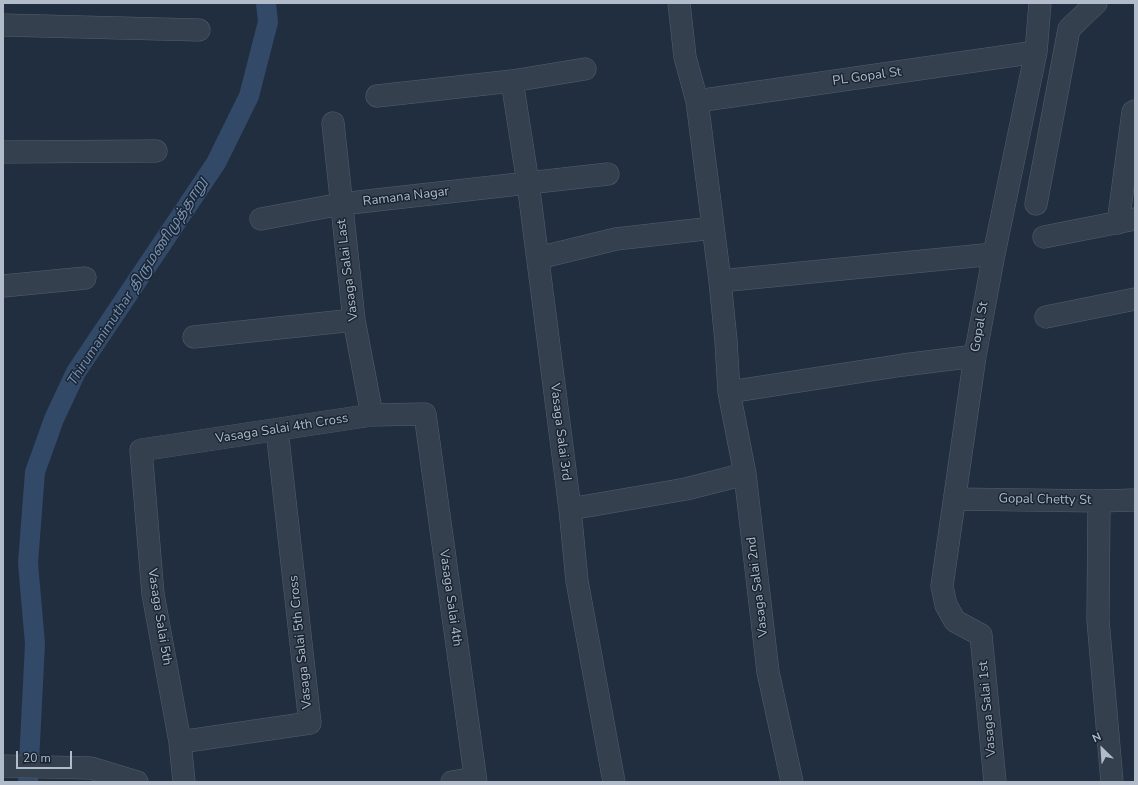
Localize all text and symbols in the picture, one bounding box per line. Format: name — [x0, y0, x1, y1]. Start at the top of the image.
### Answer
street label: PL Gopal St — [832, 64, 902, 90]
water label: Thirumanimuthar திருமணிமுத்தாறு — [65, 175, 211, 389]
street label: Ramana Nagar — [362, 184, 450, 210]
street label: Vasaga Salai Last — [334, 218, 362, 322]
street label: Gopal St — [968, 301, 992, 353]
street label: Vasaga Salai 3rd — [546, 382, 574, 482]
street label: Vasaga Salai 4th Cross — [215, 411, 349, 447]
street label: Gopal Chetty St — [998, 491, 1092, 509]
street label: Vasaga Salai 2nd — [744, 536, 772, 638]
street label: Vasaga Salai 4th — [435, 548, 465, 648]
street label: Vasaga Salai 5th — [144, 567, 174, 667]
street label: Vasaga Salai 5th Cross — [286, 574, 316, 710]
street label: Vasaga Salai 1st — [976, 660, 1000, 758]
north arrow — [1082, 729, 1122, 769]
text: N — [1090, 729, 1104, 746]
scale bar — [18, 743, 74, 769]
text: 20 m — [23, 750, 51, 766]

